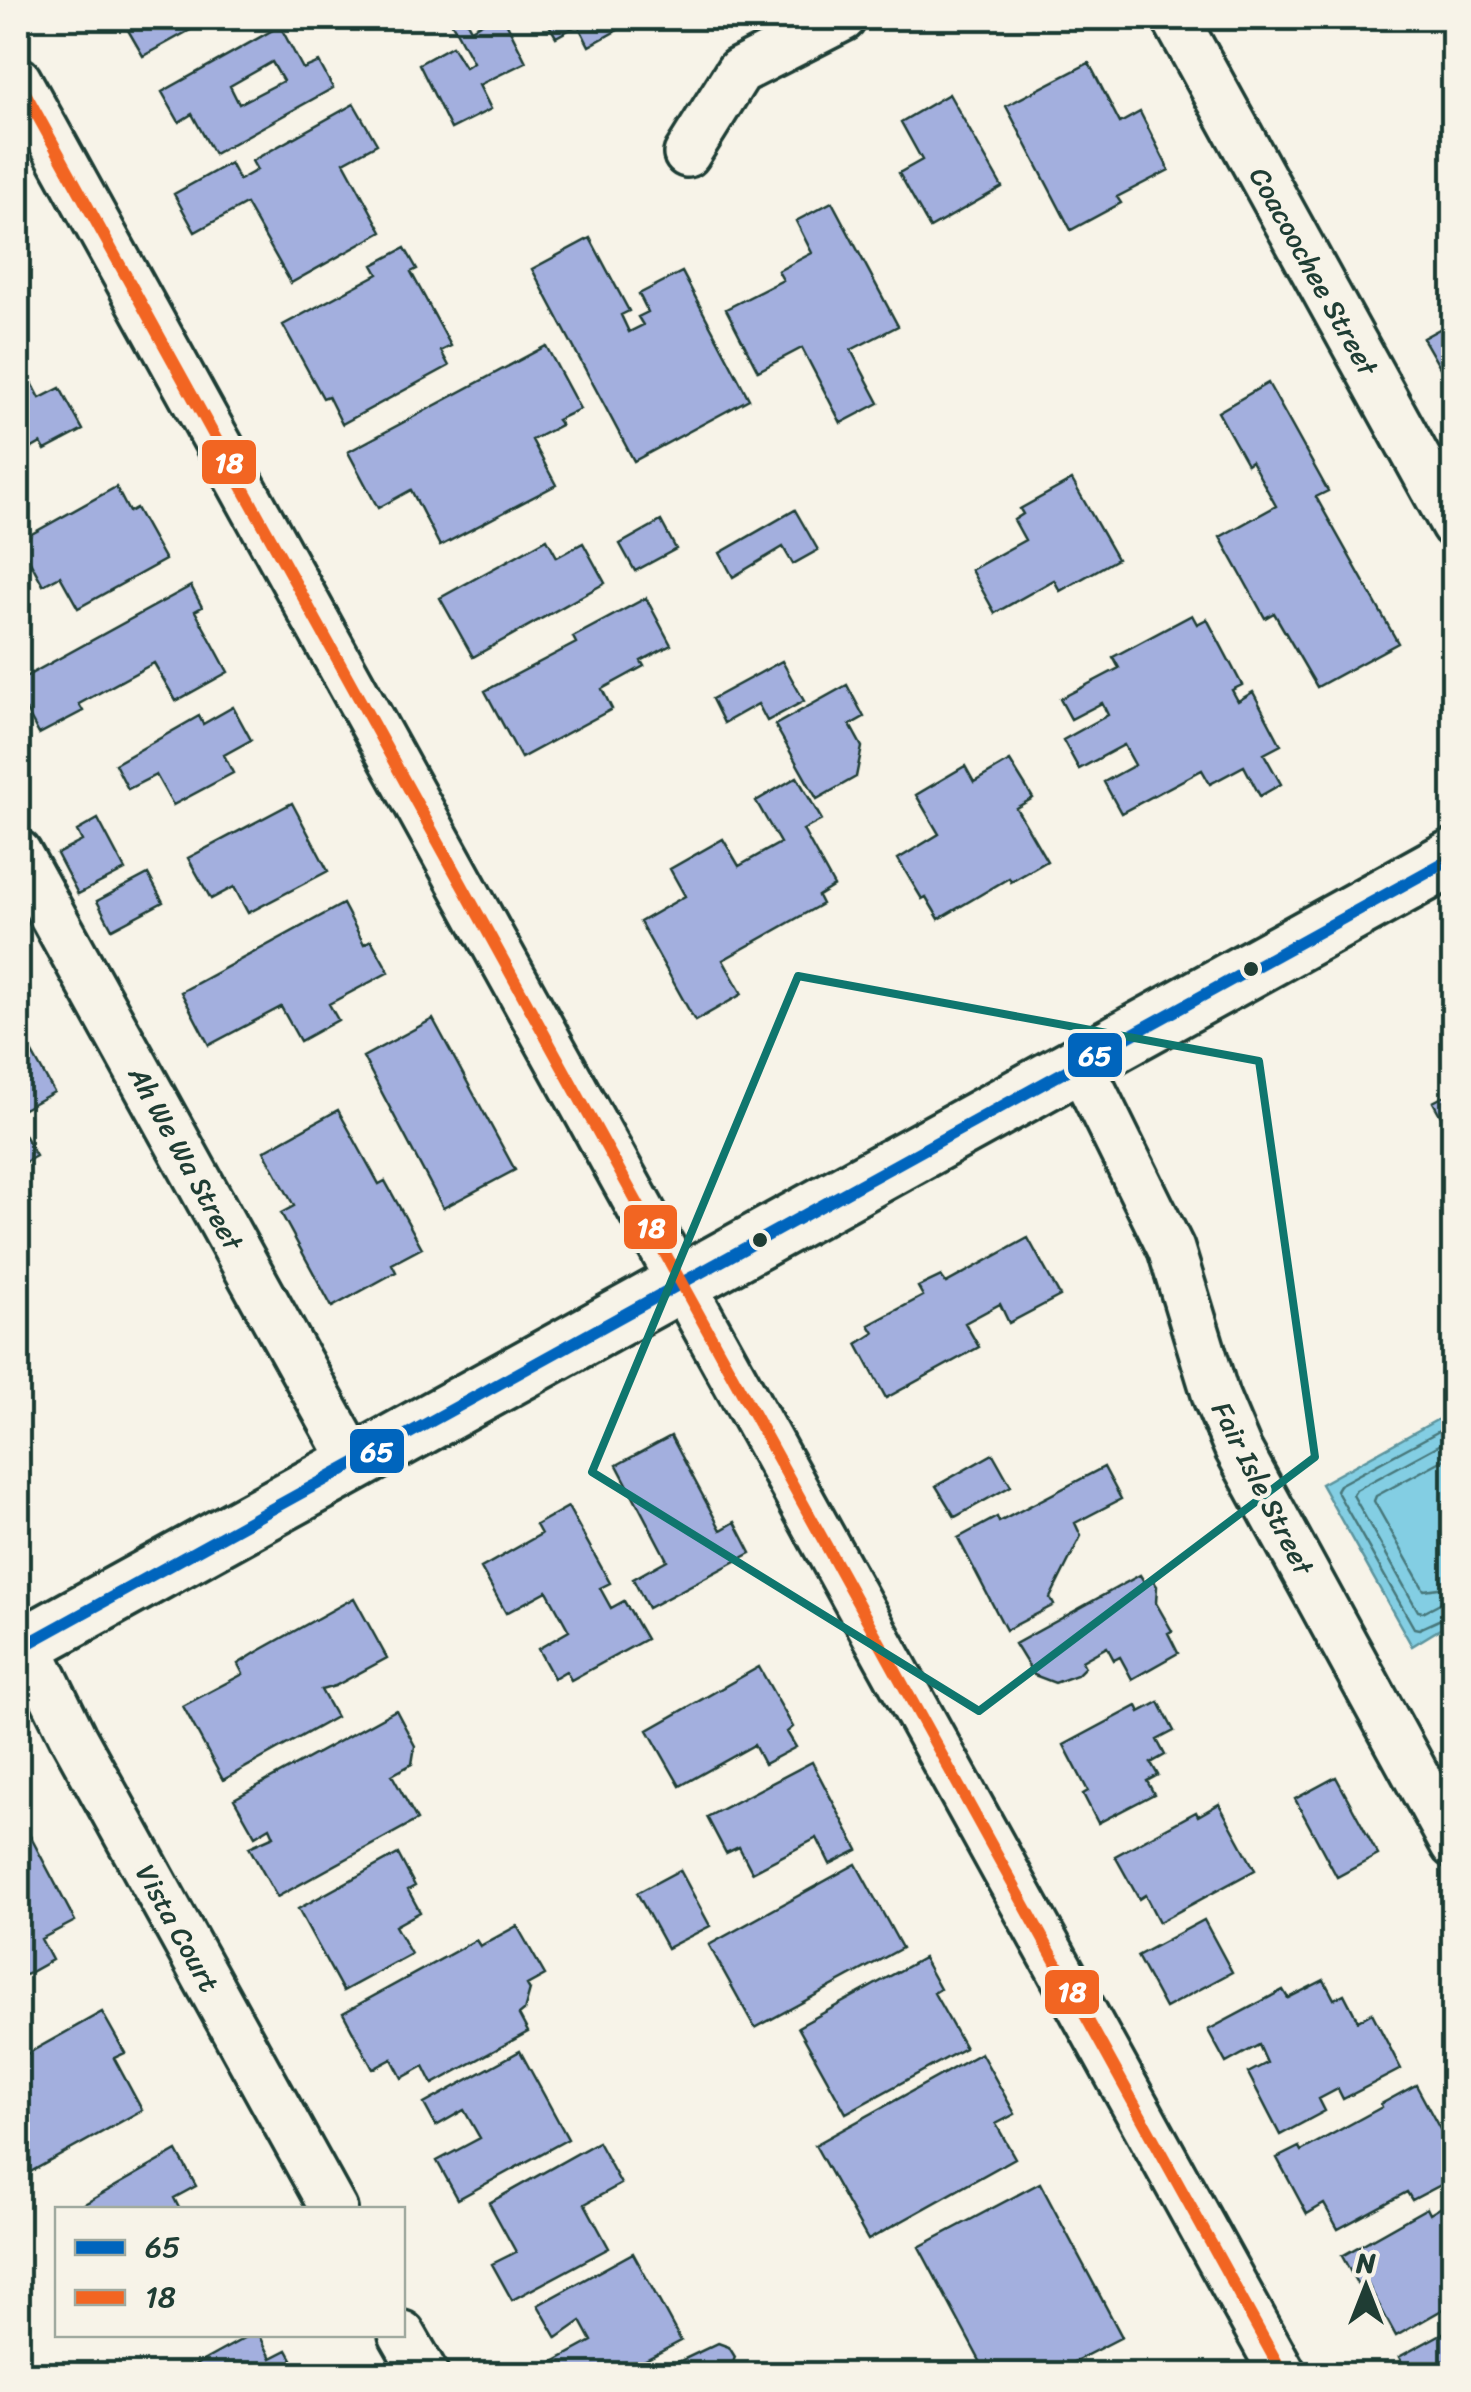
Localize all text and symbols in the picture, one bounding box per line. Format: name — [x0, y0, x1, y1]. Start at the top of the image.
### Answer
street label: Coacoochee Street — [1236, 157, 1392, 387]
line badge: 18 — [200, 438, 258, 486]
text: 18 — [215, 438, 244, 487]
unlabelled marker — [1241, 959, 1261, 979]
line badge: 65 — [1066, 1031, 1124, 1079]
text: 65 — [1077, 1031, 1112, 1080]
street label: Ah We Wa Street — [114, 1056, 257, 1261]
line badge: 18 — [622, 1203, 679, 1251]
text: 18 — [637, 1203, 666, 1252]
unlabelled marker — [750, 1230, 770, 1250]
street label: Fair Isle Street — [1198, 1393, 1328, 1585]
line badge: 65 — [348, 1427, 406, 1475]
text: 65 — [359, 1427, 394, 1476]
street label: Vista Court — [122, 1855, 233, 2002]
text: 18 — [1058, 1967, 1087, 2016]
line badge: 18 — [1043, 1968, 1101, 2016]
legend — [55, 2207, 405, 2337]
text: 65 — [145, 2220, 180, 2274]
north arrow — [1316, 2237, 1416, 2337]
text: N — [1355, 2238, 1376, 2287]
text: 18 — [145, 2270, 176, 2324]

